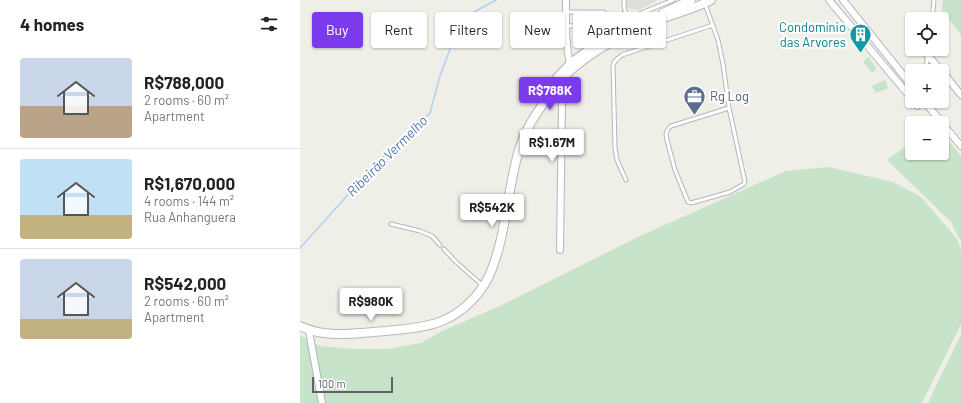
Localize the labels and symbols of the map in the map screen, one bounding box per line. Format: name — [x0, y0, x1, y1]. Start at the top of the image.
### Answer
place label: Condomínio das Arvores — [779, 19, 846, 50]
building icon: Condomínio das Arvores — [848, 21, 874, 54]
pin: R$788K — [517, 77, 583, 111]
office icon: Rg Log — [681, 83, 707, 116]
place label: Rg Log — [710, 88, 749, 104]
water label: Ribeirão Vermelho — [343, 112, 431, 200]
pin: R$1.67M — [515, 129, 589, 163]
pin: R$542K — [459, 194, 525, 228]
pin: R$980K — [338, 288, 404, 322]
scale bar — [312, 375, 393, 394]

